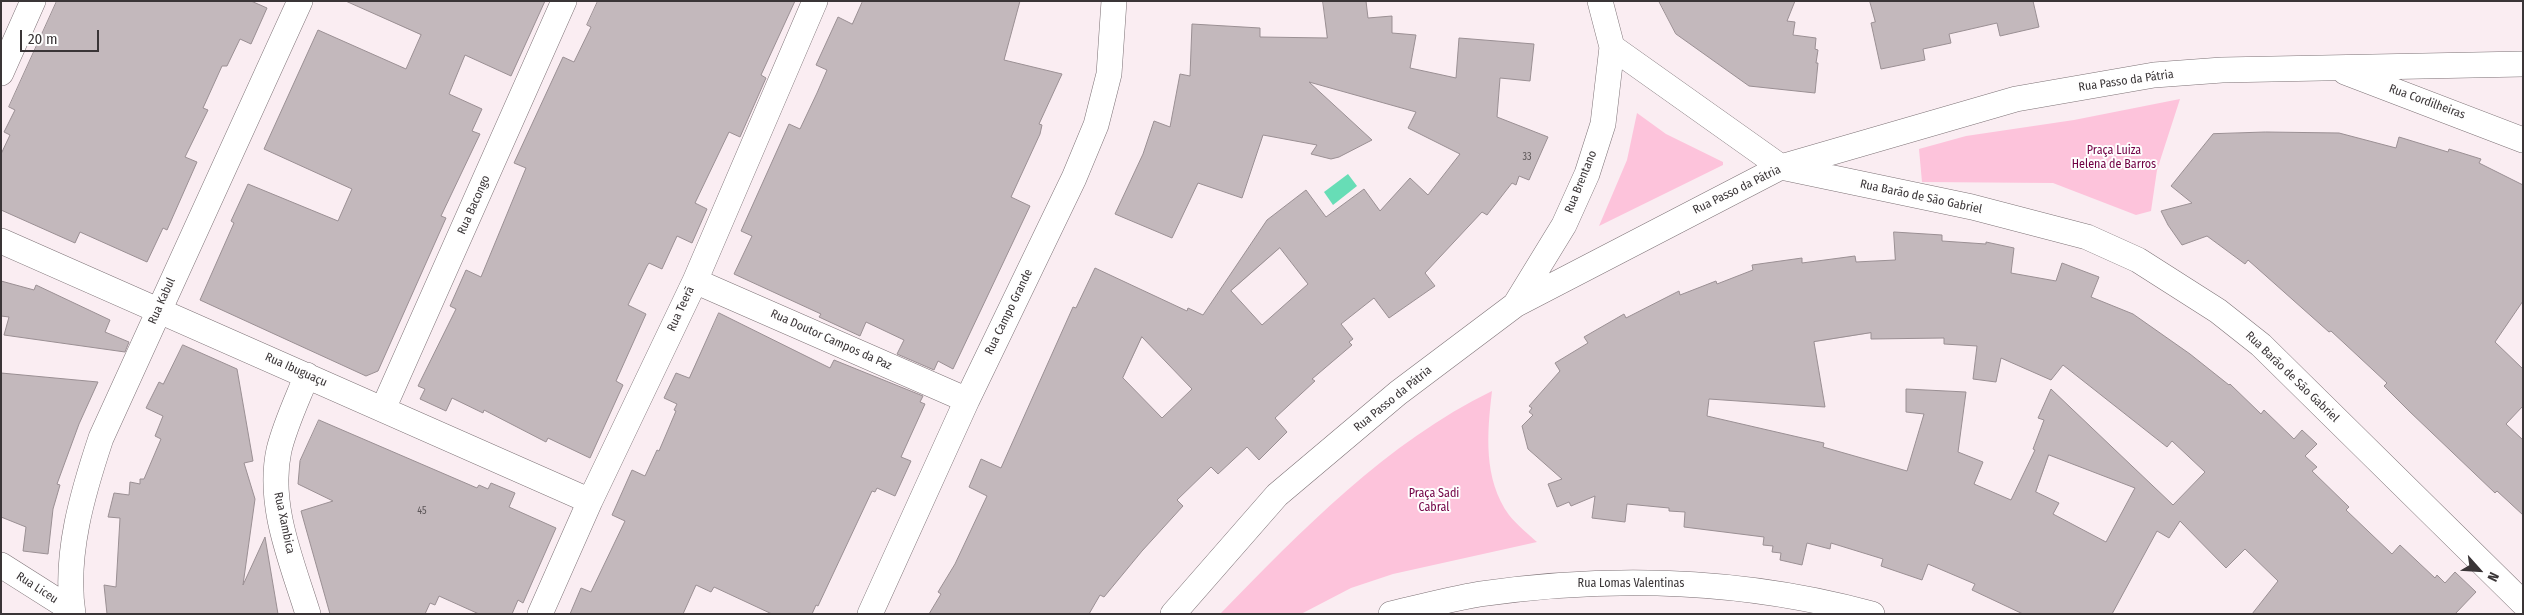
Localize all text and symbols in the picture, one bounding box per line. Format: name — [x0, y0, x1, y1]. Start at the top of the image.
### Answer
scale bar — [22, 20, 101, 52]
text: 20 m — [28, 30, 58, 48]
street label: Rua Passo da Pátria — [2078, 67, 2174, 95]
street label: Rua Cordilheiras — [2387, 82, 2467, 122]
park label: Praça Luiza Helena de Barros — [2072, 144, 2156, 172]
street label: Rua Brentano — [1562, 148, 1600, 216]
house number: 33 — [1522, 151, 1532, 163]
street label: Rua Passo da Pátria — [1691, 163, 1783, 217]
street label: Rua Bacongo — [455, 173, 493, 237]
street label: Rua Barão de São Gabriel — [1859, 177, 1983, 217]
street label: Rua Campo Grande — [982, 267, 1036, 357]
street label: Rua Kabul — [145, 275, 179, 327]
street label: Rua Teerã — [664, 284, 698, 334]
street label: Rua Doutor Campos da Paz — [768, 307, 894, 373]
street label: Rua Barão de São Gabriel — [2242, 329, 2342, 425]
street label: Rua Ibuguaçu — [263, 350, 329, 390]
street label: Rua Passo da Pátria — [1351, 363, 1435, 435]
park label: Praça Sadi Cabral — [1409, 487, 1459, 515]
street label: Rua Xambica — [270, 491, 298, 555]
house number: 45 — [417, 505, 427, 517]
north arrow — [2454, 545, 2504, 595]
street label: Rua Liceu — [13, 569, 61, 607]
text: N — [2483, 569, 2502, 584]
street label: Rua Lomas Valentinas — [1578, 577, 1684, 591]

